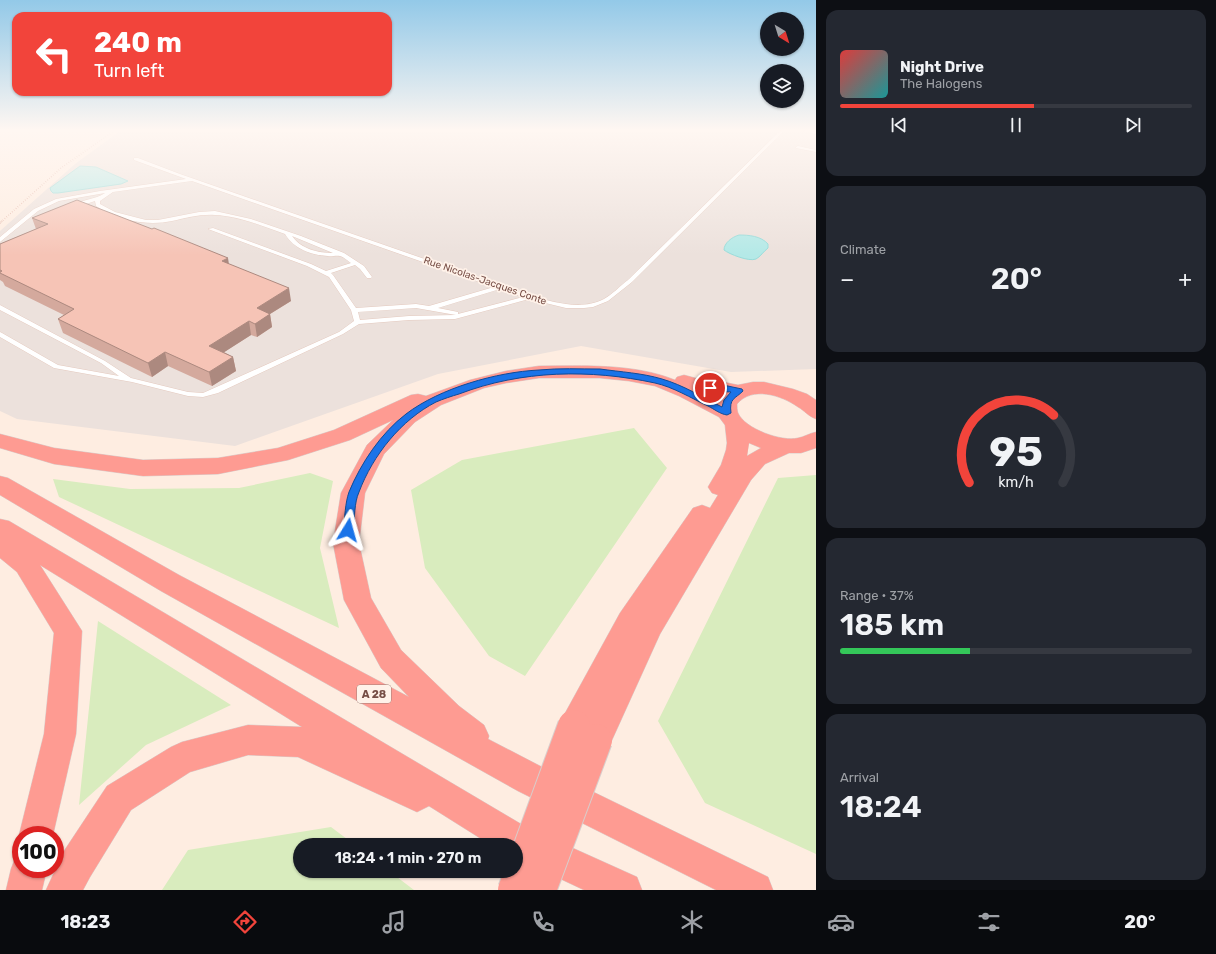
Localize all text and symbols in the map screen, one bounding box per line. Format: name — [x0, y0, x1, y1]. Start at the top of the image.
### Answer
north arrow — [760, 12, 804, 56]
map controls — [760, 12, 804, 108]
text: 240 m — [94, 26, 182, 59]
icon: left — [28, 28, 80, 80]
text: Night Drive — [900, 58, 984, 76]
text: Turn left — [94, 60, 164, 82]
button: layers — [760, 64, 804, 108]
text: The Halogens — [900, 76, 982, 91]
icon: previous — [888, 114, 910, 136]
icon: pause — [1005, 114, 1027, 136]
icon: next — [1122, 114, 1144, 136]
text: Climate — [840, 242, 886, 257]
street label: Rue Nicolas-Jacques Conte — [422, 254, 548, 308]
text: 20° — [991, 261, 1042, 297]
text: − — [840, 266, 854, 293]
text: + — [1178, 266, 1192, 293]
pin — [693, 371, 727, 405]
icon: arrive — [699, 377, 721, 399]
text: 95 — [989, 427, 1043, 476]
text: km/h — [998, 474, 1034, 491]
position arrow — [327, 509, 369, 551]
text: Range · 37% — [840, 588, 914, 603]
text: 185 km — [840, 607, 944, 643]
road number: A 28 — [357, 685, 391, 703]
text: Arrival — [840, 770, 879, 785]
text: 18:24 — [840, 789, 922, 825]
speed limit sign: 100 — [12, 826, 64, 878]
text: 18:24 · 1 min · 270 m — [335, 849, 481, 867]
icon: directions — [231, 908, 259, 936]
icon: music — [380, 908, 408, 936]
icon: phone — [529, 908, 557, 936]
icon: climate — [678, 908, 706, 936]
icon: car — [827, 908, 855, 936]
icon: filters — [975, 908, 1003, 936]
text: 18:23 — [60, 911, 110, 933]
text: 20° — [1124, 911, 1156, 933]

